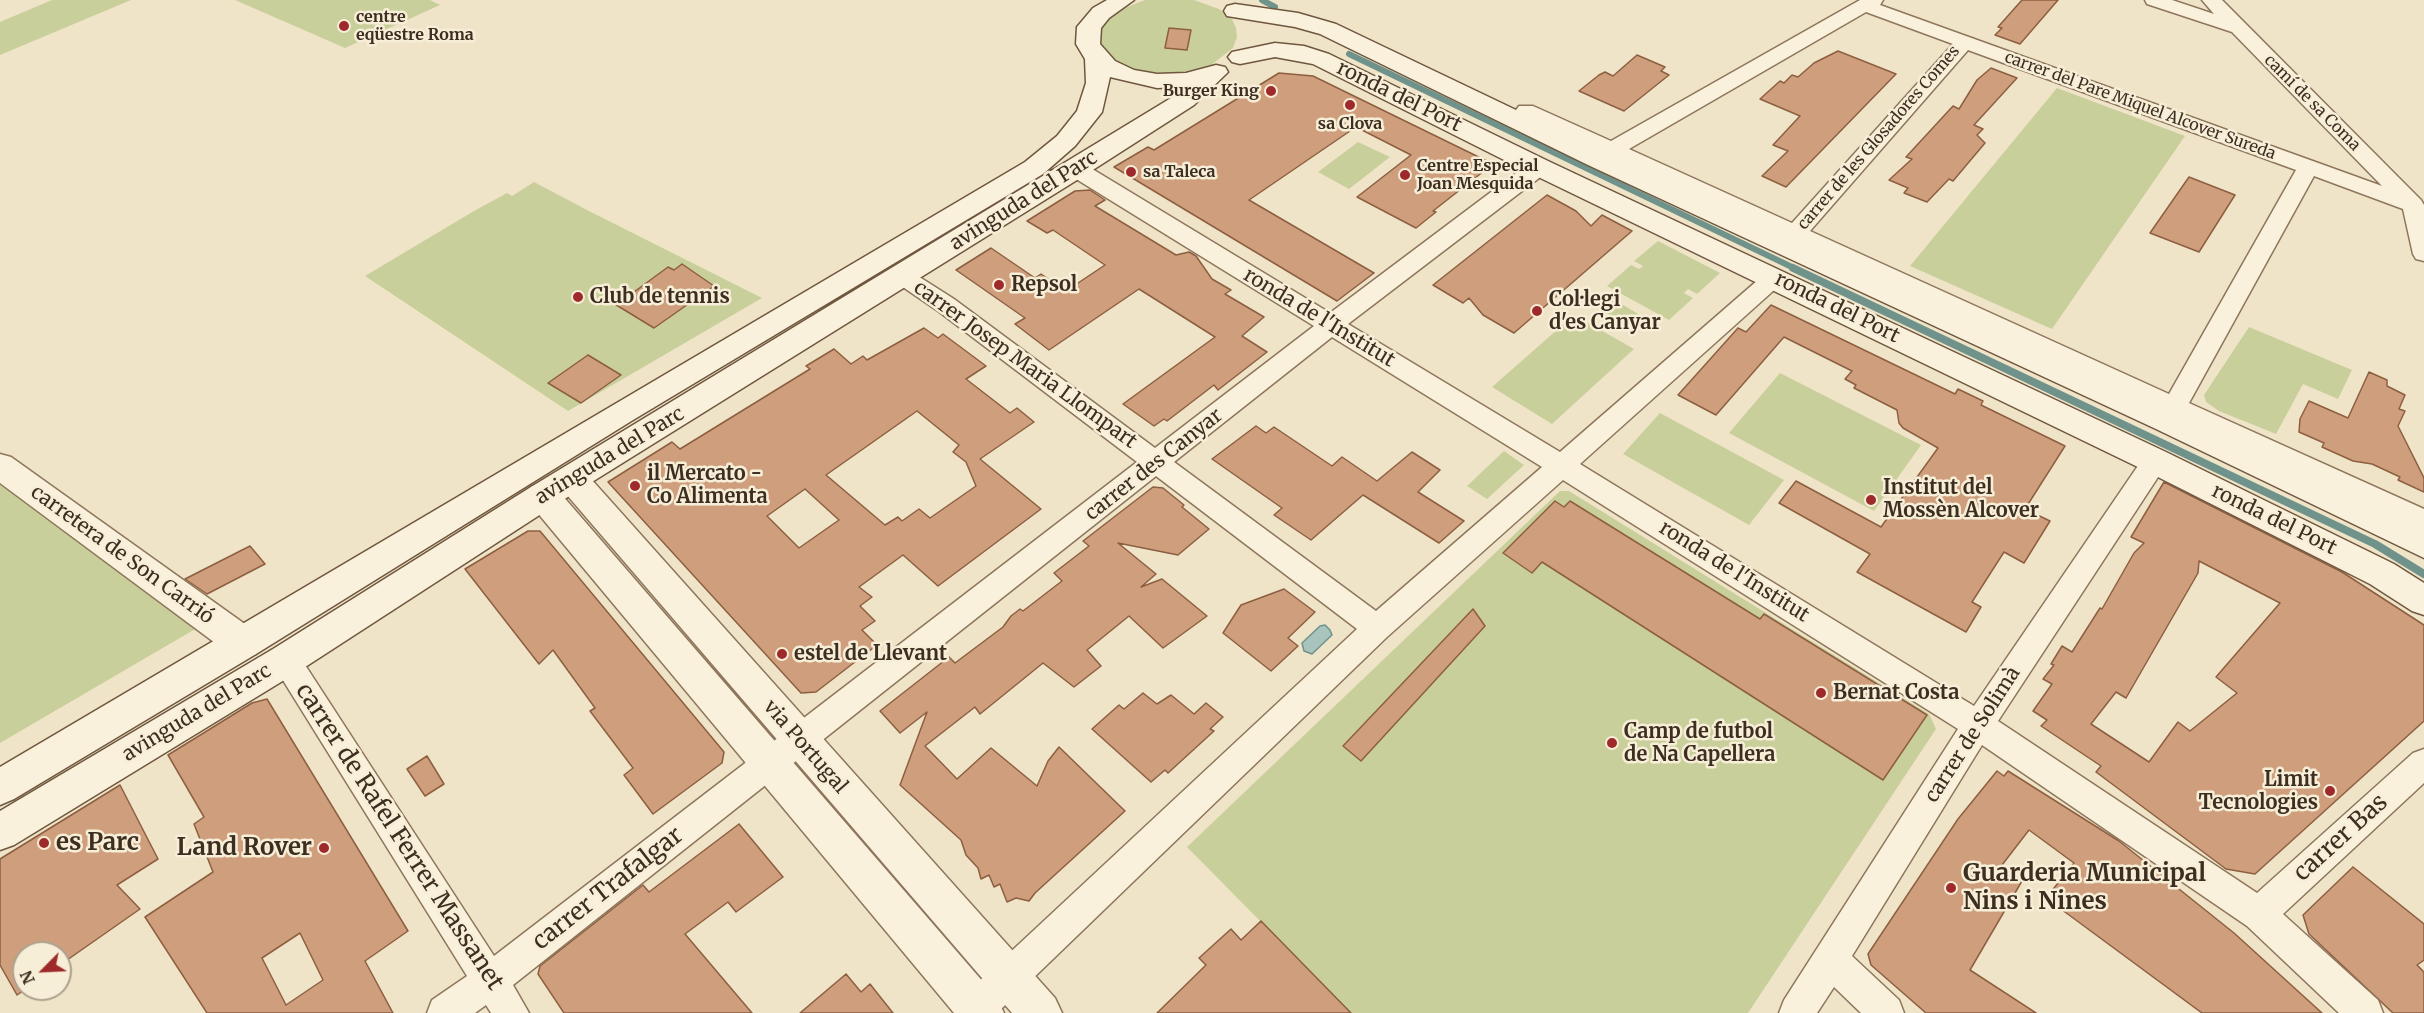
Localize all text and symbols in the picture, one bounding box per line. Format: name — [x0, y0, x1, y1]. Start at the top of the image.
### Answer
place label: centre eqüestre Roma — [356, 7, 474, 45]
marker: centre eqüestre Roma — [337, 19, 351, 33]
street label: carrer de les Glosadores Comes — [1794, 42, 1964, 234]
street label: carrer del Pare Miquel Alcover Sureda — [2002, 48, 2278, 164]
street label: camí de sa Coma — [2260, 51, 2364, 155]
street label: ronda del Port — [1333, 57, 1465, 137]
place label: Burger King — [1163, 81, 1259, 101]
marker: Burger King — [1264, 84, 1278, 98]
marker: sa Clova — [1343, 98, 1357, 112]
place label: sa Clova — [1318, 114, 1382, 134]
street label: avinguda del Parc — [946, 146, 1102, 256]
place label: Centre Especial Joan Mesquida — [1417, 156, 1538, 194]
place label: sa Taleca — [1143, 162, 1215, 182]
marker: sa Taleca — [1124, 165, 1138, 179]
marker: Centre Especial Joan Mesquida — [1398, 168, 1412, 182]
street label: ronda de l'Institut — [1239, 263, 1399, 373]
street label: ronda del Port — [1771, 268, 1903, 348]
place label: Repsol — [1011, 273, 1077, 297]
street label: carrer Josep Maria Llompart — [909, 276, 1141, 454]
marker: Repsol — [992, 278, 1006, 292]
place label: Club de tennis — [590, 285, 730, 309]
place label: Col·legi d'es Canyar — [1549, 288, 1661, 335]
marker: Club de tennis — [571, 290, 585, 304]
marker: Col·legi d'es Canyar — [1530, 304, 1544, 318]
street label: avinguda del Parc — [531, 402, 689, 510]
street label: carrer des Canyar — [1081, 404, 1227, 526]
place label: il Mercato - Co Alimenta — [647, 462, 768, 509]
place label: Institut del Mossèn Alcover — [1883, 476, 2039, 523]
marker: il Mercato - Co Alimenta — [628, 479, 642, 493]
street label: ronda del Port — [2208, 480, 2340, 560]
street label: carretera de Son Carrió — [26, 481, 218, 629]
marker: Institut del Mossèn Alcover — [1864, 493, 1878, 507]
street label: ronda de l'Institut — [1655, 516, 1813, 628]
place label: estel de Llevant — [794, 642, 947, 666]
marker: estel de Llevant — [775, 647, 789, 661]
street label: avinguda del Parc — [118, 659, 276, 767]
street label: carrer de Solimà — [1920, 663, 2026, 807]
street label: carrer de Rafel Ferrer Massanet — [289, 678, 509, 996]
place label: Bernat Costa — [1833, 681, 1959, 705]
marker: Bernat Costa — [1814, 686, 1828, 700]
street label: via Portugal — [758, 695, 852, 799]
place label: Camp de futbol de Na Capellera — [1624, 720, 1775, 767]
marker: Camp de futbol de Na Capellera — [1605, 736, 1619, 750]
place label: Limit Tecnologies — [2199, 768, 2318, 815]
marker: Limit Tecnologies — [2323, 784, 2337, 798]
street label: carrer Bas — [2288, 788, 2394, 888]
street label: carrer Trafalgar — [527, 821, 689, 957]
place label: es Parc — [56, 829, 139, 857]
place label: Land Rover — [177, 834, 312, 862]
marker: es Parc — [37, 836, 51, 850]
marker: Land Rover — [317, 841, 331, 855]
place label: Guarderia Municipal Nins i Nines — [1963, 860, 2206, 916]
marker: Guarderia Municipal Nins i Nines — [1944, 881, 1958, 895]
north arrow — [12, 941, 72, 1001]
text: N — [16, 968, 39, 987]

